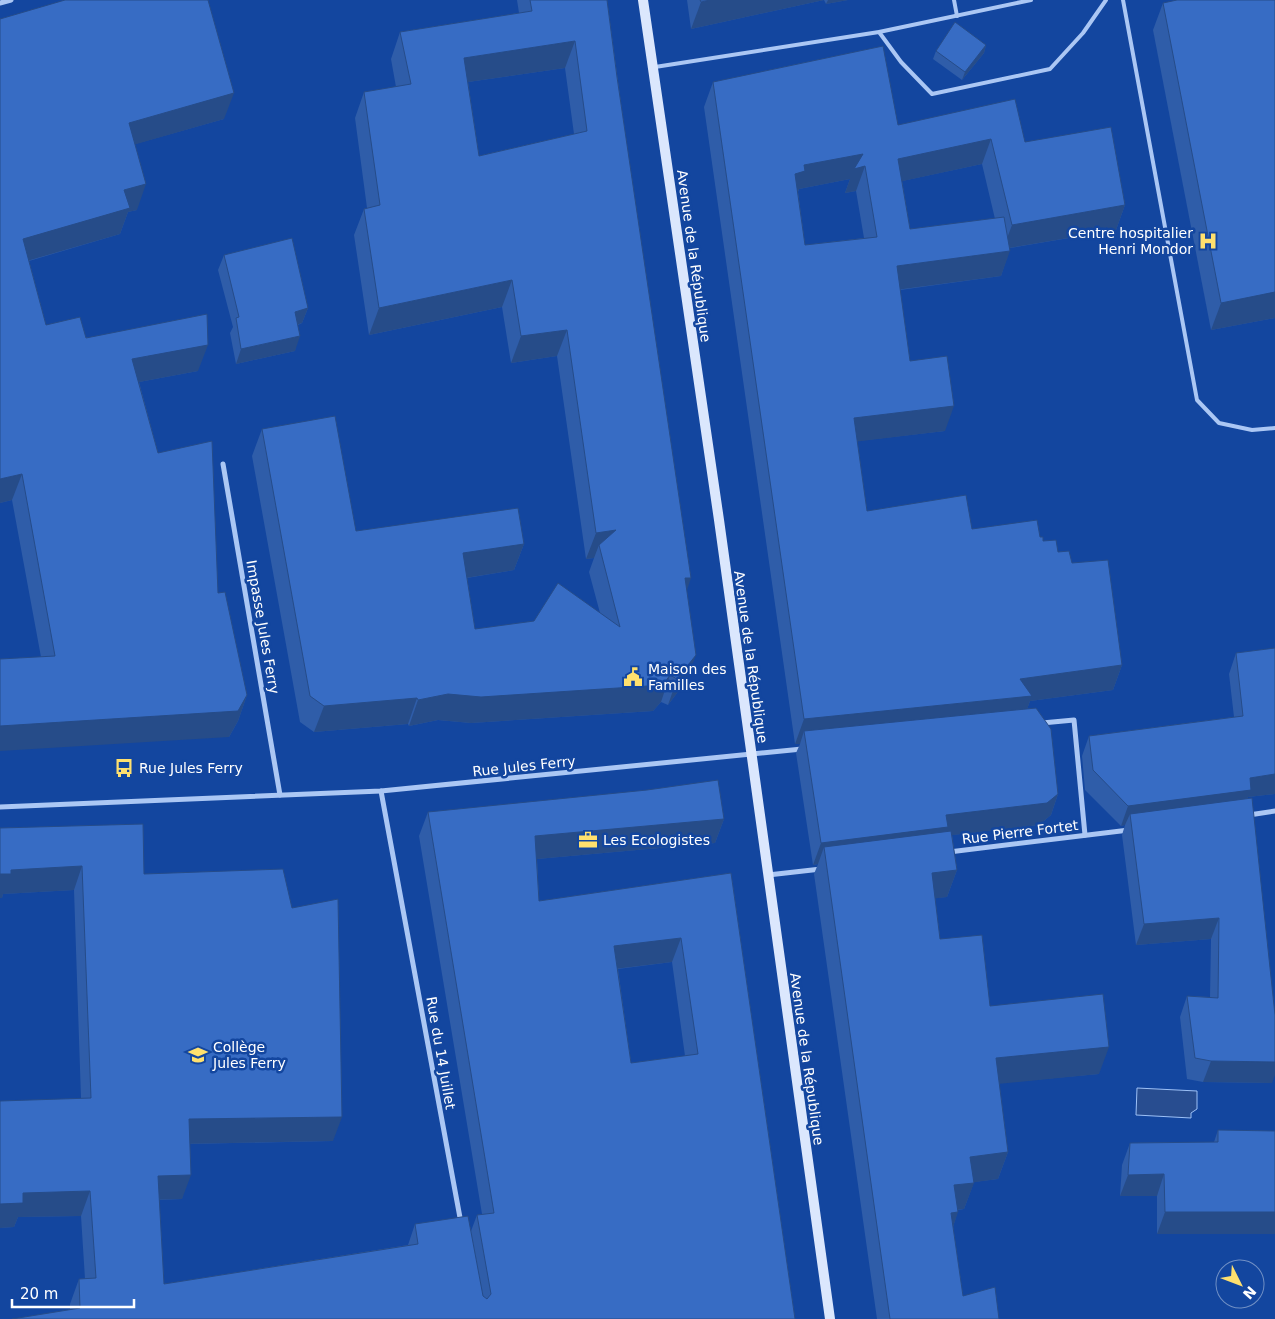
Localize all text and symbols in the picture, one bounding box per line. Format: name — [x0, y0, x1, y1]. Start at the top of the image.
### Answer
street label: Avenue de la République — [674, 169, 714, 343]
place label: Centre hospitalier Henri Mondor — [1068, 225, 1193, 257]
hospital icon: Centre hospitalier Henri Mondor — [1197, 230, 1219, 252]
street label: Impasse Jules Ferry — [243, 559, 283, 695]
street label: Avenue de la République — [731, 570, 771, 744]
place label: Maison des Familles — [648, 661, 727, 693]
public building icon: Maison des Familles — [622, 666, 644, 688]
street label: Rue Jules Ferry — [472, 753, 576, 779]
bus stop icon: Rue Jules Ferry — [113, 757, 135, 779]
place label: Rue Jules Ferry — [139, 760, 243, 776]
street label: Rue Pierre Fortet — [961, 817, 1080, 847]
office icon: Les Ecologistes — [577, 829, 599, 851]
place label: Les Ecologistes — [603, 832, 710, 848]
street label: Avenue de la République — [787, 972, 827, 1146]
street label: Rue du 14 Juillet — [423, 995, 459, 1111]
place label: Collège Jules Ferry — [212, 1039, 286, 1071]
school or university icon: Collège Jules Ferry — [187, 1044, 209, 1066]
north arrow — [1215, 1259, 1265, 1309]
scale bar — [12, 1276, 135, 1308]
text: N — [1240, 1283, 1260, 1302]
text: 20 m — [20, 1285, 58, 1303]

